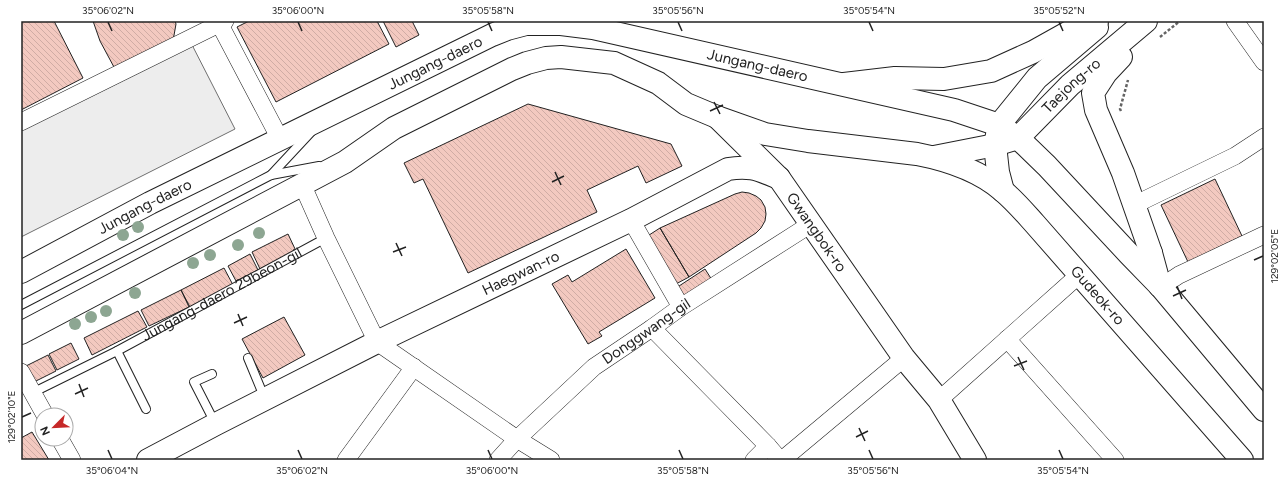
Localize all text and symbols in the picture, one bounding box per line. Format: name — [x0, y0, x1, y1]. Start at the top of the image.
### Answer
text: 35°06'02"N — [82, 4, 134, 17]
text: 35°06'00"N — [272, 4, 324, 17]
text: 35°05'58"N — [462, 4, 514, 17]
text: 35°05'56"N — [652, 4, 704, 17]
text: 35°05'54"N — [843, 4, 895, 17]
text: 35°05'52"N — [1033, 4, 1085, 17]
street label: Jungang-daero — [385, 32, 486, 94]
street label: Jungang-daero — [705, 45, 810, 86]
street label: Taejong-ro — [1038, 54, 1104, 117]
street label: Jungang-daero — [95, 175, 195, 238]
street label: Gwangbok-ro — [783, 189, 851, 276]
text: 129°02'05"E — [1268, 229, 1281, 283]
street label: Jungang-daero 29beon-gil — [139, 244, 305, 345]
street label: Haegwan-ro — [479, 247, 563, 299]
street label: Gudeok-ro — [1067, 262, 1129, 329]
street label: Donggwang-gil — [599, 294, 694, 368]
text: 129°02'10"E — [5, 391, 18, 443]
north arrow — [34, 407, 74, 447]
text: N — [38, 424, 53, 437]
text: 35°06'04"N — [86, 464, 138, 477]
text: 35°06'02"N — [276, 464, 328, 477]
text: 35°06'00"N — [466, 464, 518, 477]
text: 35°05'58"N — [657, 464, 709, 477]
text: 35°05'56"N — [847, 464, 899, 477]
text: 35°05'54"N — [1037, 464, 1089, 477]

